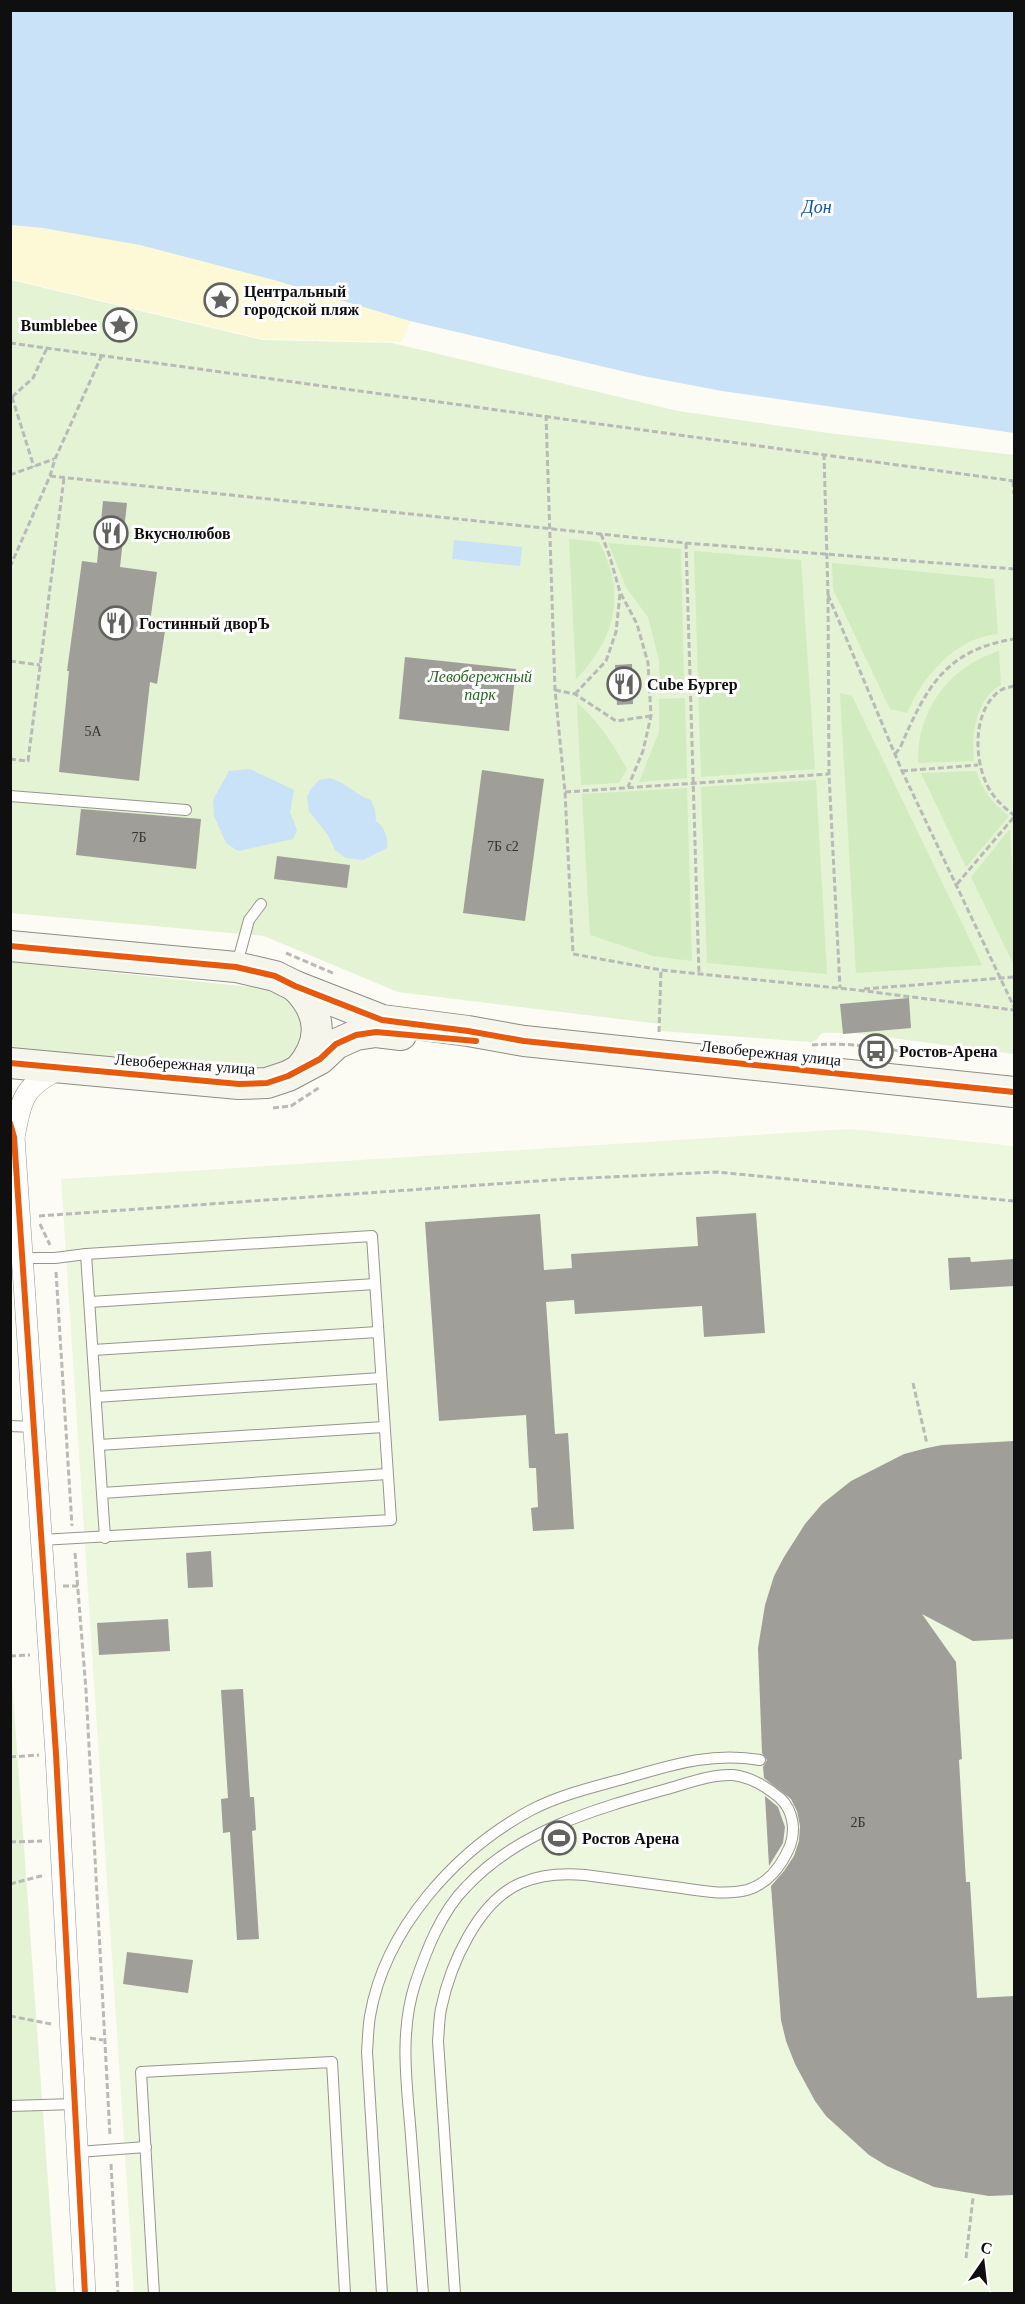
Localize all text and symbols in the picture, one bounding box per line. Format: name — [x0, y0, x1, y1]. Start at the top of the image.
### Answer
water label: Дон — [800, 197, 832, 217]
place icon: Центральный городской пляж — [203, 282, 239, 318]
place label: Центральный городской пляж — [244, 283, 360, 319]
place icon: Bumblebee — [102, 307, 138, 343]
place label: Bumblebee — [21, 317, 97, 334]
restaurant icon: Вкуснолюбов — [93, 515, 129, 551]
place label: Вкуснолюбов — [134, 525, 231, 543]
restaurant icon: Гостинный дворЪ — [98, 605, 134, 641]
place label: Гостинный дворЪ — [139, 615, 270, 633]
restaurant icon: Cube Бургер — [606, 666, 642, 702]
park label: Левобережный парк — [427, 668, 532, 704]
place label: Cube Бургер — [647, 676, 738, 694]
house number: 5А — [84, 724, 102, 739]
house number: 7Б — [131, 830, 147, 845]
house number: 7Б с2 — [487, 839, 519, 854]
bus stop icon: Ростов-Арена — [858, 1033, 894, 1069]
street label: Левобережная улица — [700, 1037, 842, 1070]
place label: Ростов-Арена — [899, 1043, 997, 1061]
street label: Левобережная улица — [114, 1051, 256, 1078]
house number: 2Б — [850, 1815, 866, 1830]
sports icon: Ростов Арена — [541, 1820, 577, 1856]
place label: Ростов Арена — [582, 1830, 679, 1848]
north arrow — [953, 2232, 1013, 2292]
text: С — [979, 2238, 994, 2258]

